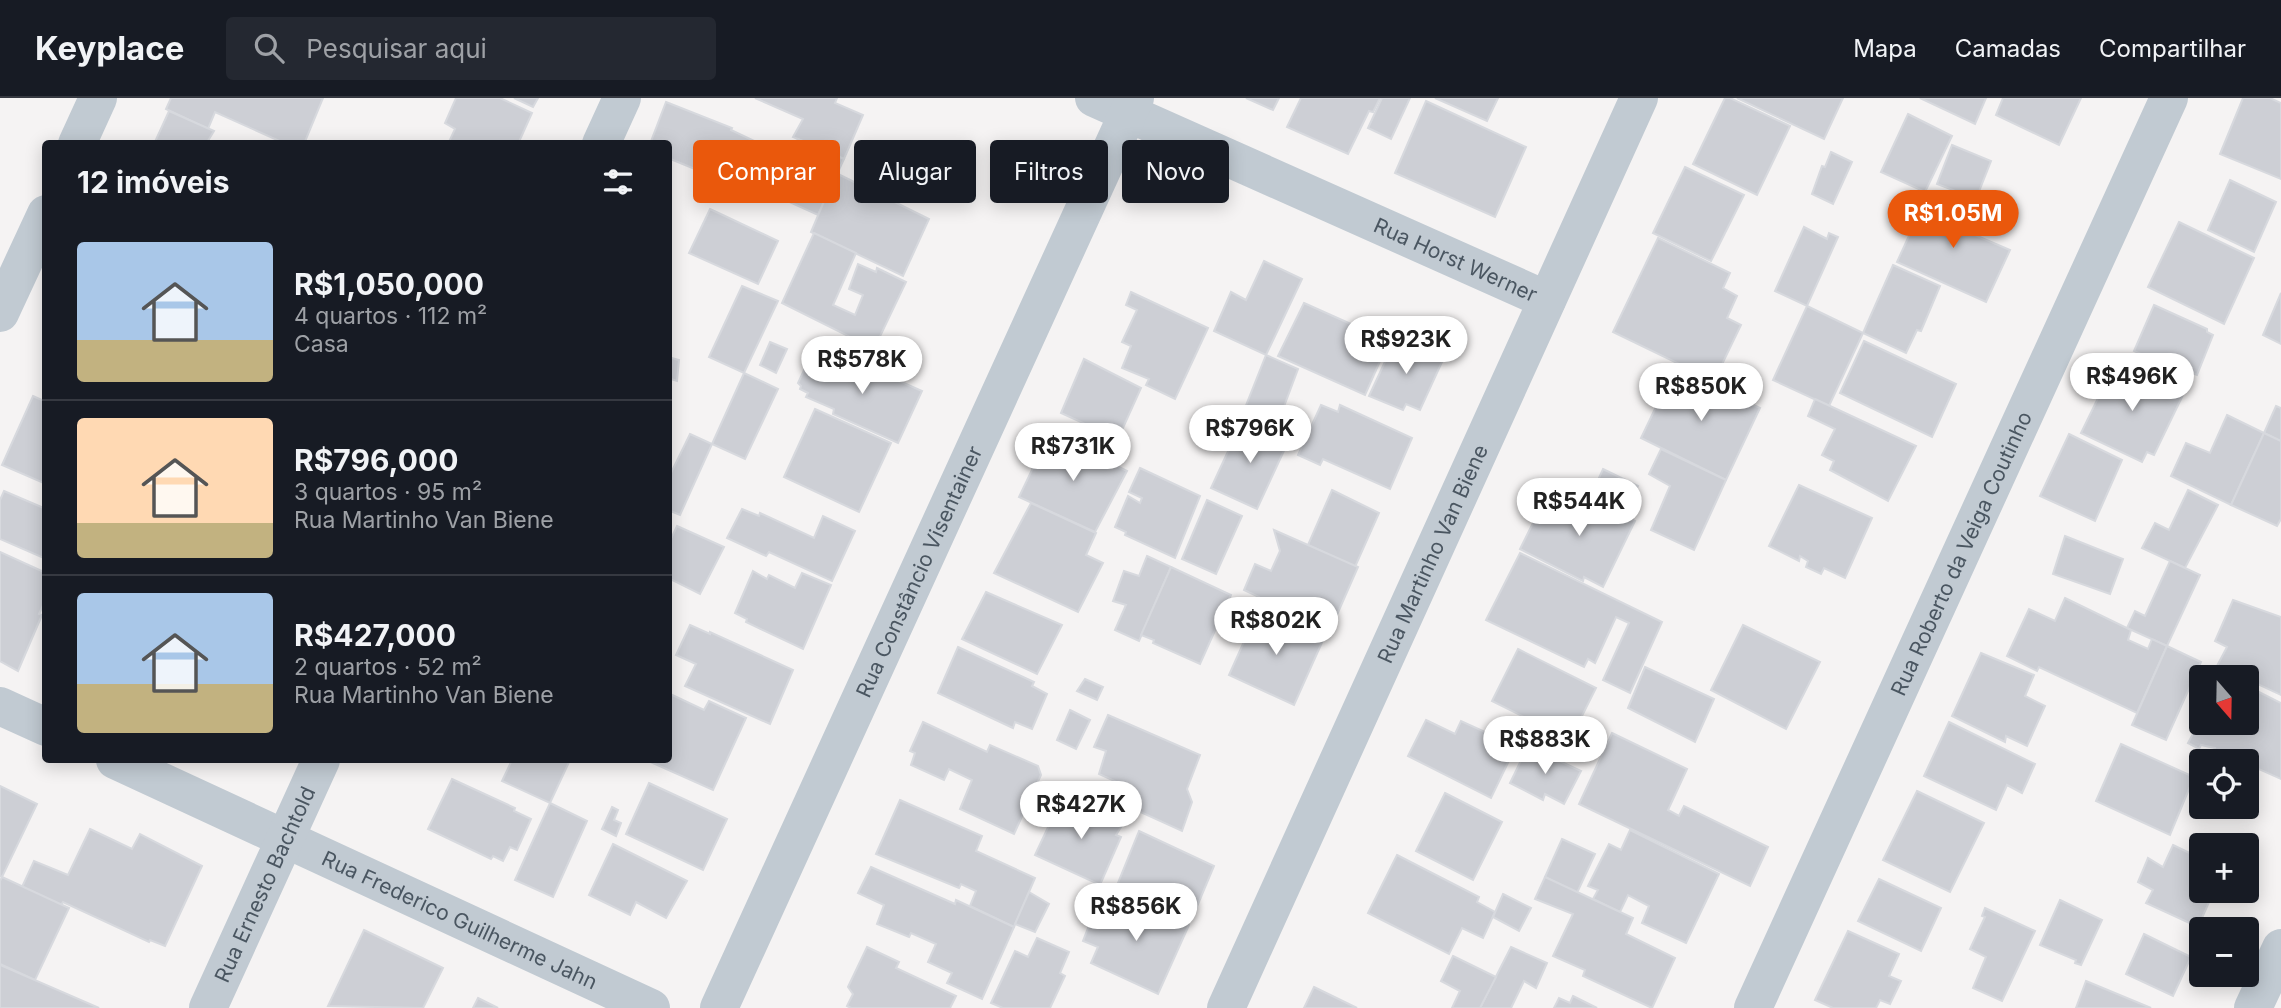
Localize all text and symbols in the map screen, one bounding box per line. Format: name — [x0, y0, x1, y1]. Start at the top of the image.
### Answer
search box — [226, 17, 716, 80]
text: Keyplace — [35, 28, 184, 68]
icon: search — [250, 29, 288, 67]
text: Pesquisar aqui — [306, 33, 487, 64]
text: Mapa — [1853, 34, 1917, 63]
text: Camadas — [1955, 34, 2061, 63]
text: Compartilhar — [2099, 34, 2246, 63]
chip: Comprar — [693, 140, 840, 203]
chip: Alugar — [854, 140, 976, 203]
chip: Filtros — [990, 140, 1108, 203]
chip: Novo — [1122, 140, 1229, 203]
icon: filters — [599, 163, 637, 201]
text: 12 imóveis — [77, 164, 230, 200]
pin: R$1.05M — [1888, 190, 2018, 250]
text: R$1.05M — [1904, 199, 2002, 227]
street label: Rua Horst Werner — [1370, 212, 1541, 307]
text: R$1,050,000 — [294, 266, 484, 302]
icon: home — [133, 270, 217, 354]
text: 4 quartos · 112 m² — [294, 302, 487, 330]
pin: R$923K — [1349, 316, 1463, 376]
text: R$923K — [1361, 325, 1451, 353]
text: Casa — [294, 330, 349, 358]
pin: R$578K — [805, 336, 919, 396]
text: R$578K — [817, 345, 907, 373]
pin: R$496K — [2075, 354, 2189, 413]
text: R$496K — [2086, 362, 2178, 390]
pin: R$850K — [1644, 364, 1758, 423]
text: R$850K — [1655, 372, 1747, 400]
pin: R$796K — [1193, 406, 1307, 465]
street label: Rua Roberto da Veiga Coutinho — [1885, 407, 2037, 699]
text: R$796K — [1205, 414, 1295, 442]
pin: R$731K — [1016, 424, 1130, 483]
text: R$731K — [1031, 432, 1115, 460]
street label: Rua Martinho Van Biene — [1372, 440, 1493, 667]
text: R$796,000 — [294, 442, 458, 478]
street label: Rua Constâncio Visentainer — [850, 442, 987, 701]
icon: home — [133, 446, 217, 530]
text: 3 quartos · 95 m² — [294, 478, 482, 506]
pin: R$544K — [1522, 478, 1636, 538]
text: R$544K — [1533, 487, 1625, 515]
text: Rua Martinho Van Biene — [294, 506, 554, 534]
pin: R$802K — [1219, 598, 1333, 657]
text: R$802K — [1230, 606, 1322, 634]
text: R$427,000 — [294, 617, 456, 653]
icon: home — [133, 621, 217, 705]
text: 2 quartos · 52 m² — [294, 653, 482, 681]
north arrow — [2189, 665, 2259, 735]
map controls — [2189, 665, 2259, 987]
text: Rua Martinho Van Biene — [294, 681, 554, 709]
pin: R$883K — [1488, 716, 1602, 776]
text: R$883K — [1499, 725, 1591, 753]
button: locate — [2189, 749, 2259, 819]
street label: Rua Ernesto Bachtold — [209, 782, 320, 986]
pin: R$427K — [1024, 782, 1138, 841]
text: R$427K — [1036, 790, 1126, 818]
button: + — [2189, 833, 2259, 903]
street label: Rua Frederico Guilherme Jahn — [318, 845, 602, 994]
pin: R$856K — [1079, 884, 1193, 943]
text: R$856K — [1090, 892, 1182, 920]
button: − — [2189, 917, 2259, 987]

